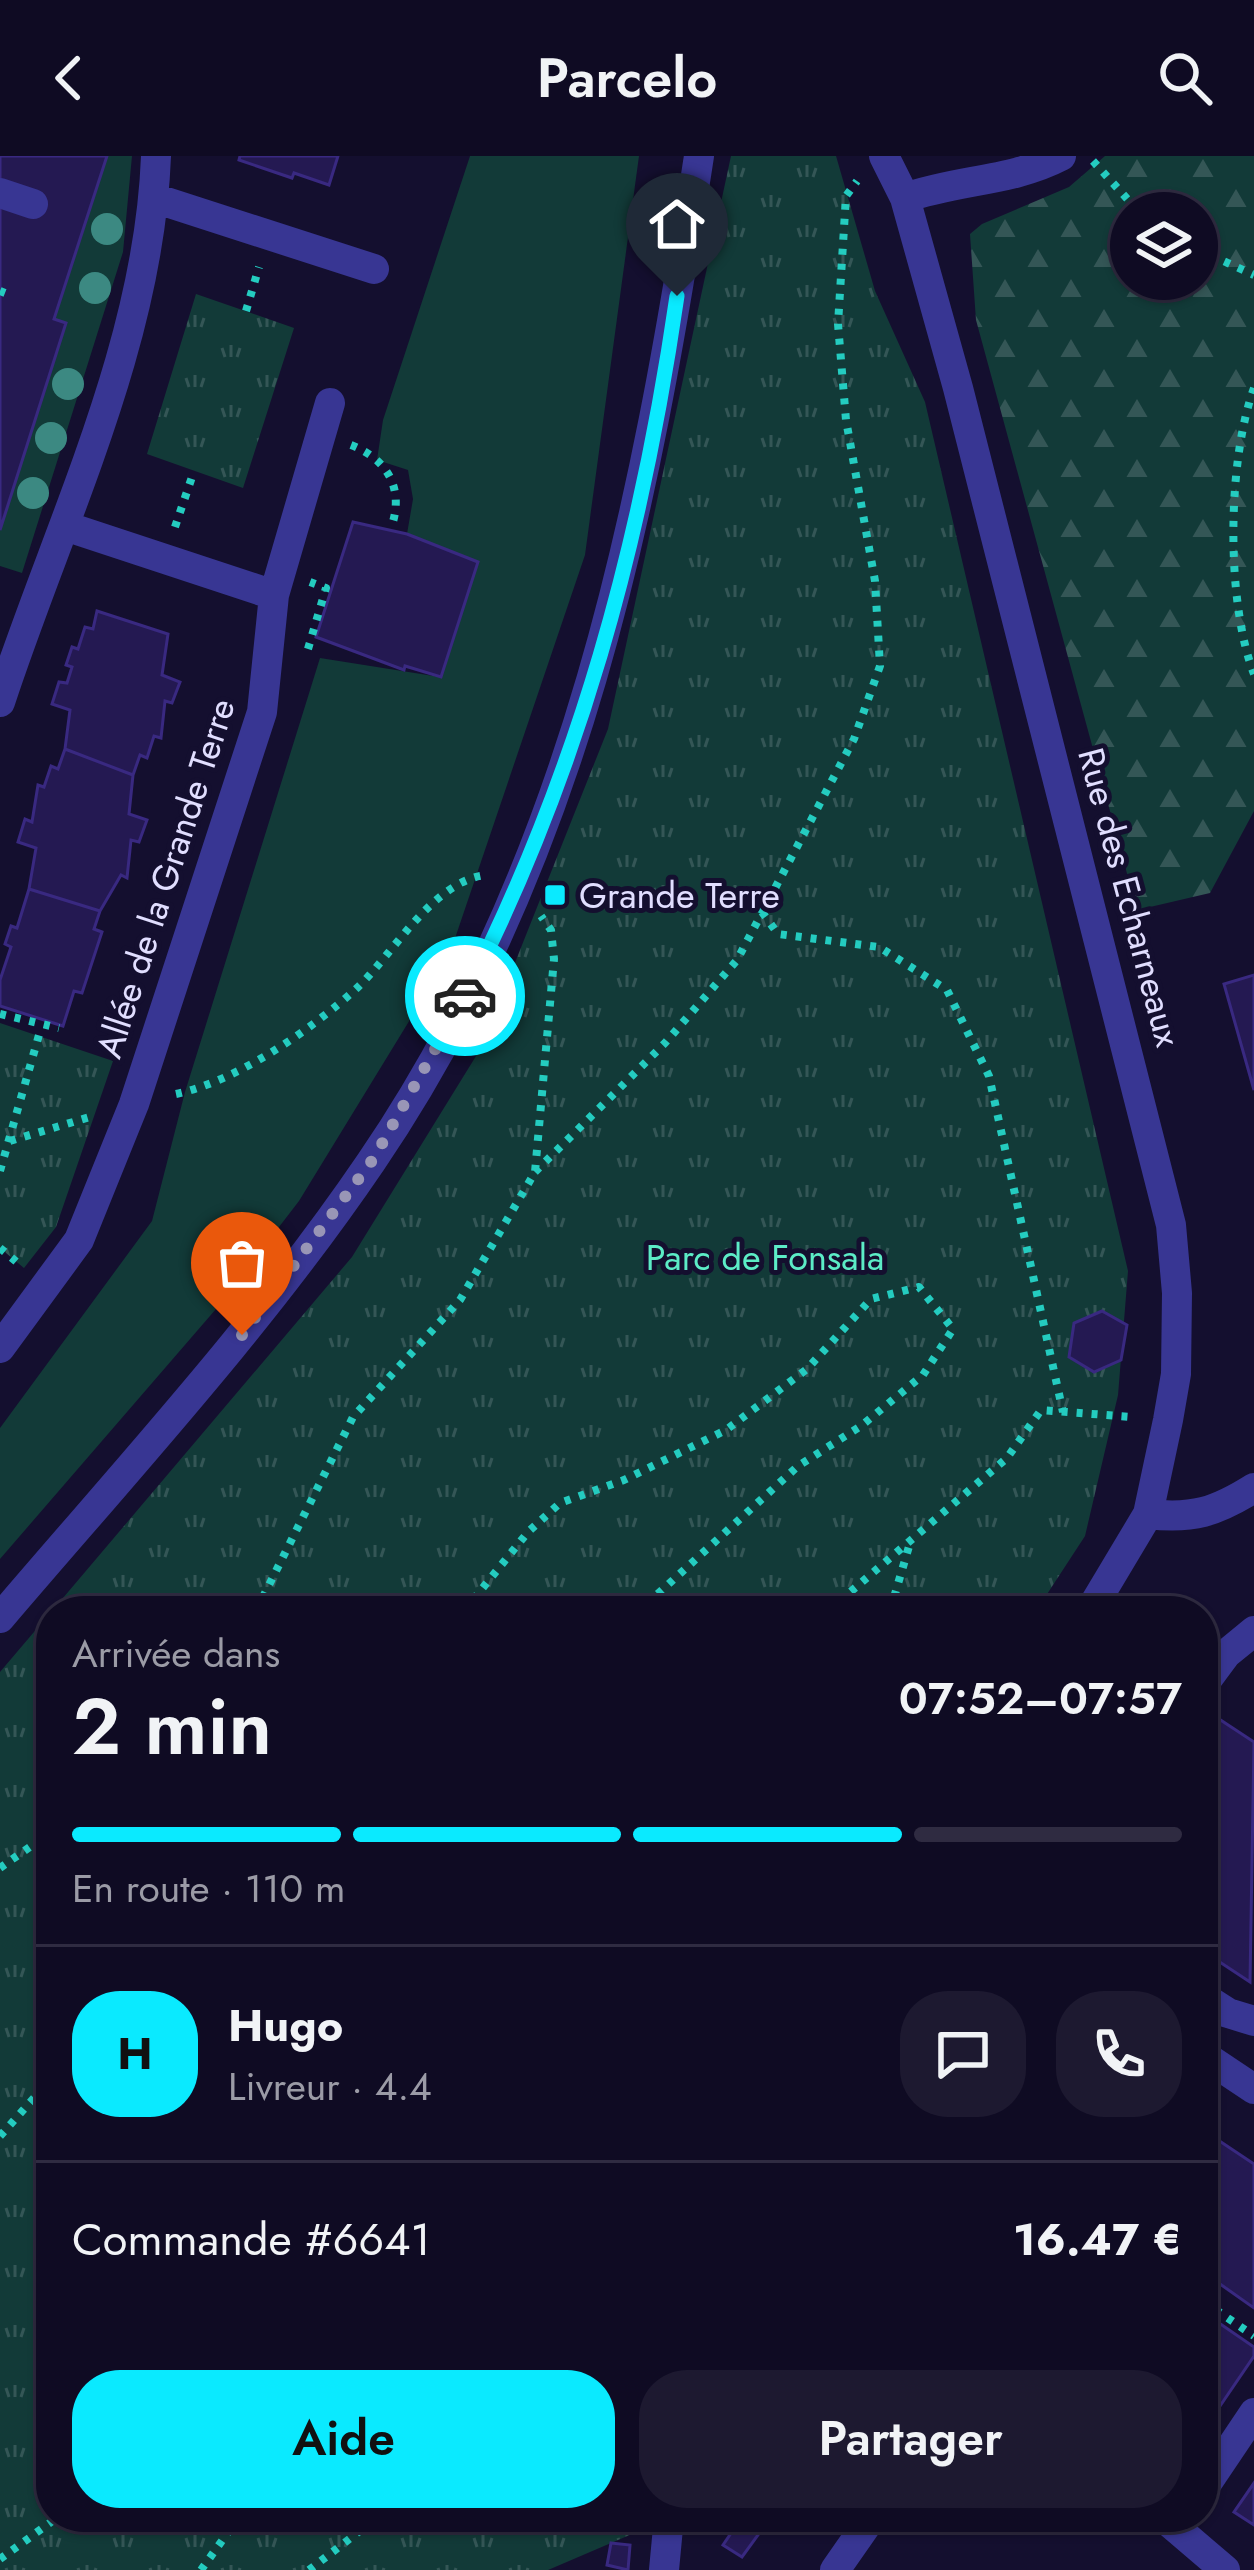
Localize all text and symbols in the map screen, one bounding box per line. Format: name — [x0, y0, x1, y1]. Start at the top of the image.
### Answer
text: Parcelo — [537, 39, 717, 117]
icon: back — [36, 45, 102, 111]
icon: search — [1152, 45, 1218, 111]
pin — [626, 173, 728, 296]
icon: home — [644, 191, 710, 257]
map controls — [1110, 192, 1218, 300]
button: layers — [1110, 192, 1218, 300]
street label: Allée de la Grande Terre — [82, 692, 248, 1064]
street label: Rue des Echarneaux — [1065, 742, 1195, 1053]
place label: Grande Terre — [579, 869, 780, 921]
marker: Grande Terre — [542, 882, 568, 908]
courier — [405, 936, 525, 1056]
icon: car — [432, 963, 498, 1029]
pin — [191, 1212, 293, 1335]
icon: bag — [209, 1230, 275, 1296]
park label: Parc de Fonsala — [646, 1231, 884, 1283]
text: Arrivée dans — [72, 1625, 280, 1682]
text: 07:52–07:57 — [899, 1666, 1182, 1731]
text: 2 min — [72, 1671, 272, 1783]
text: En route · 110 m — [72, 1860, 345, 1917]
button: chat — [900, 1991, 1026, 2117]
button: phone — [1056, 1991, 1182, 2117]
text: Hugo — [228, 1993, 343, 2058]
text: H — [117, 2021, 153, 2086]
text: Livreur · 4.4 — [228, 2058, 432, 2115]
text: Commande #6641 — [72, 2207, 431, 2272]
text: 16.47 € — [1013, 2207, 1182, 2272]
button: Aide — [72, 2370, 615, 2508]
button: Partager — [639, 2370, 1182, 2508]

